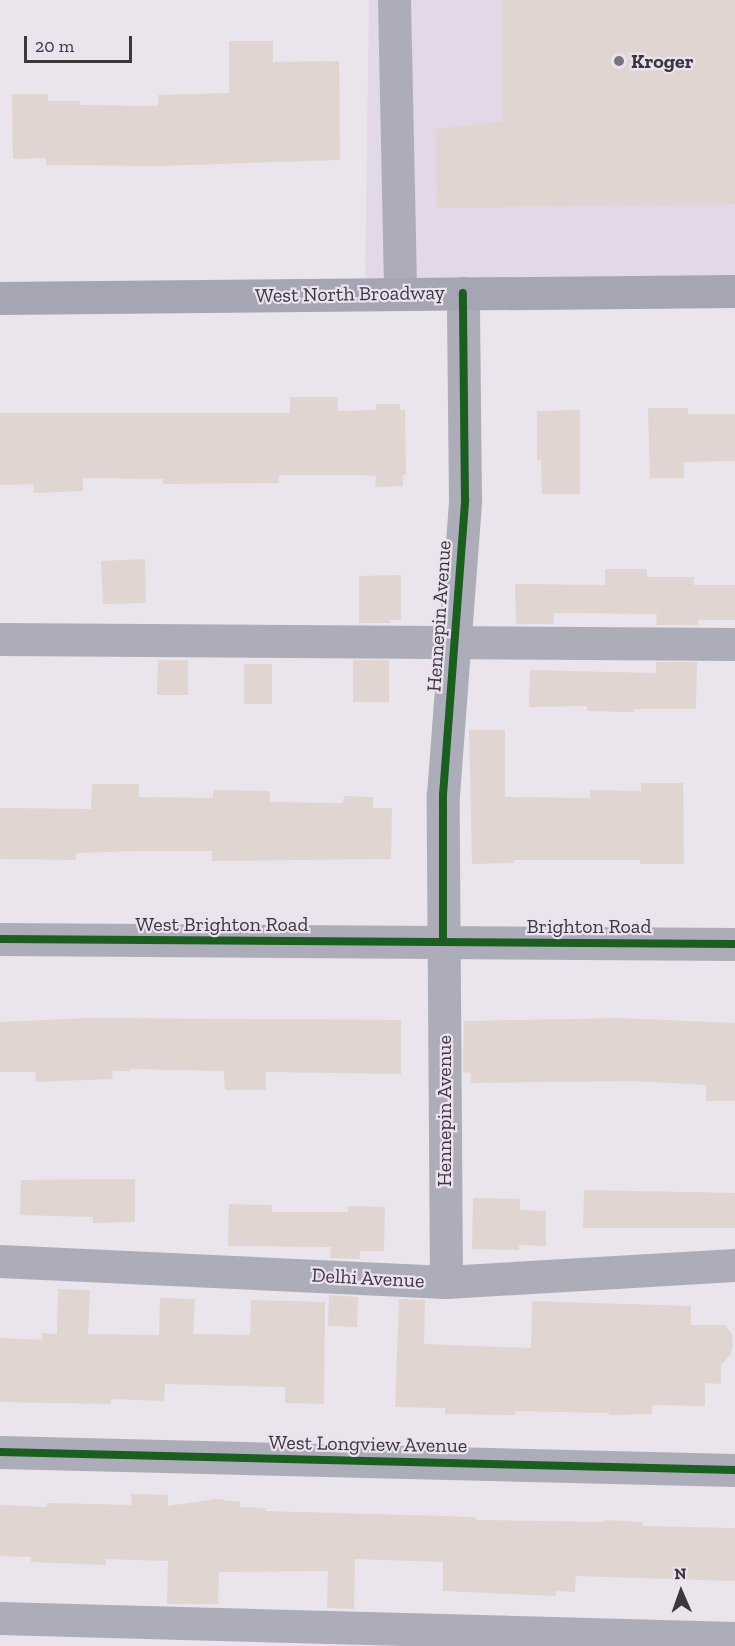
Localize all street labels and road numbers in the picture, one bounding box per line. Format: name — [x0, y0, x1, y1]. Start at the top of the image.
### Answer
street label: West North Broadway — [255, 280, 445, 308]
street label: Hennepin Avenue — [422, 539, 456, 693]
street label: West Brighton Road — [136, 912, 308, 936]
street label: Brighton Road — [527, 914, 651, 938]
street label: Hennepin Avenue — [432, 1035, 456, 1187]
street label: Delhi Avenue — [311, 1263, 425, 1293]
street label: West Longview Avenue — [268, 1430, 468, 1458]

